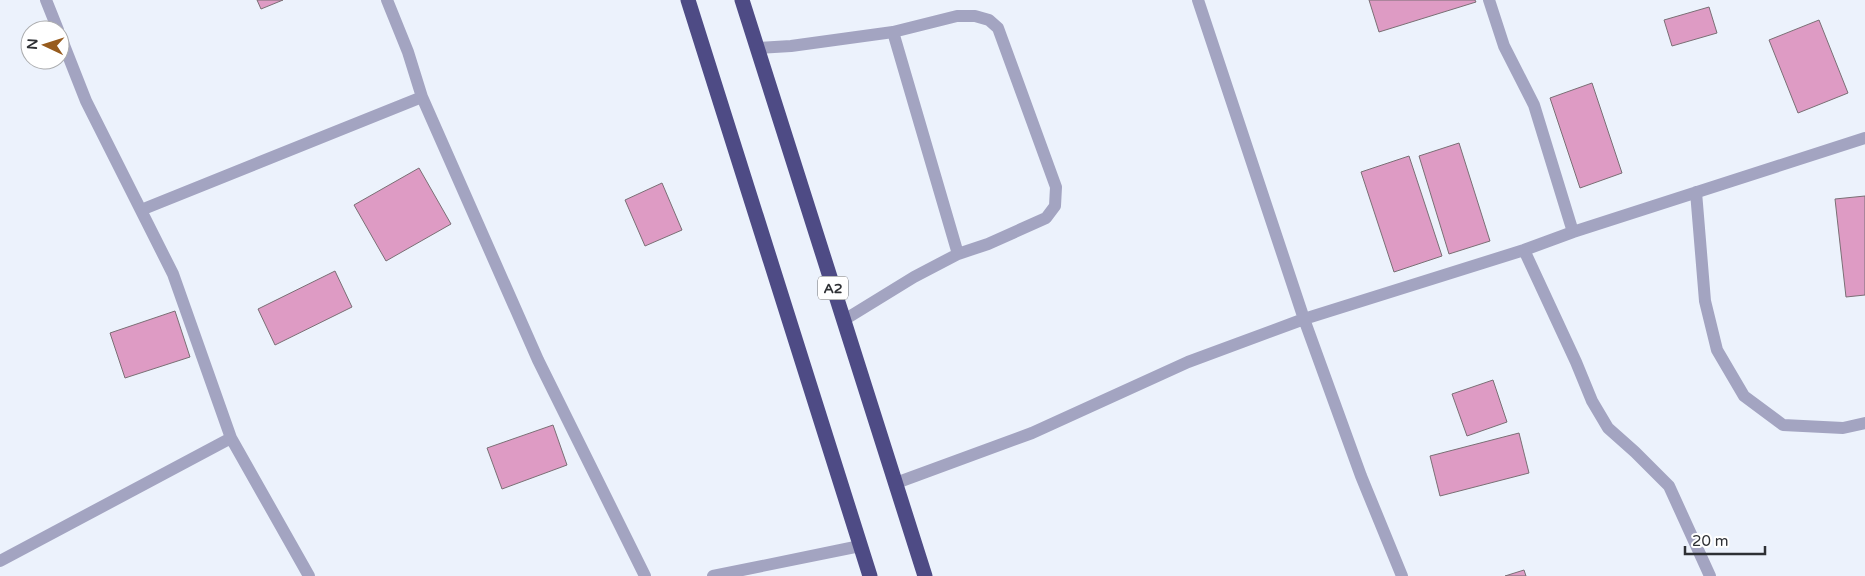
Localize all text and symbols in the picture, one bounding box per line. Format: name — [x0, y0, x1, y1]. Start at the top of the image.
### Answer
north arrow — [20, 20, 70, 70]
text: N — [24, 38, 41, 50]
road number: A2 — [818, 276, 848, 300]
scale bar — [1685, 524, 1765, 556]
text: 20 m — [1692, 532, 1729, 550]

